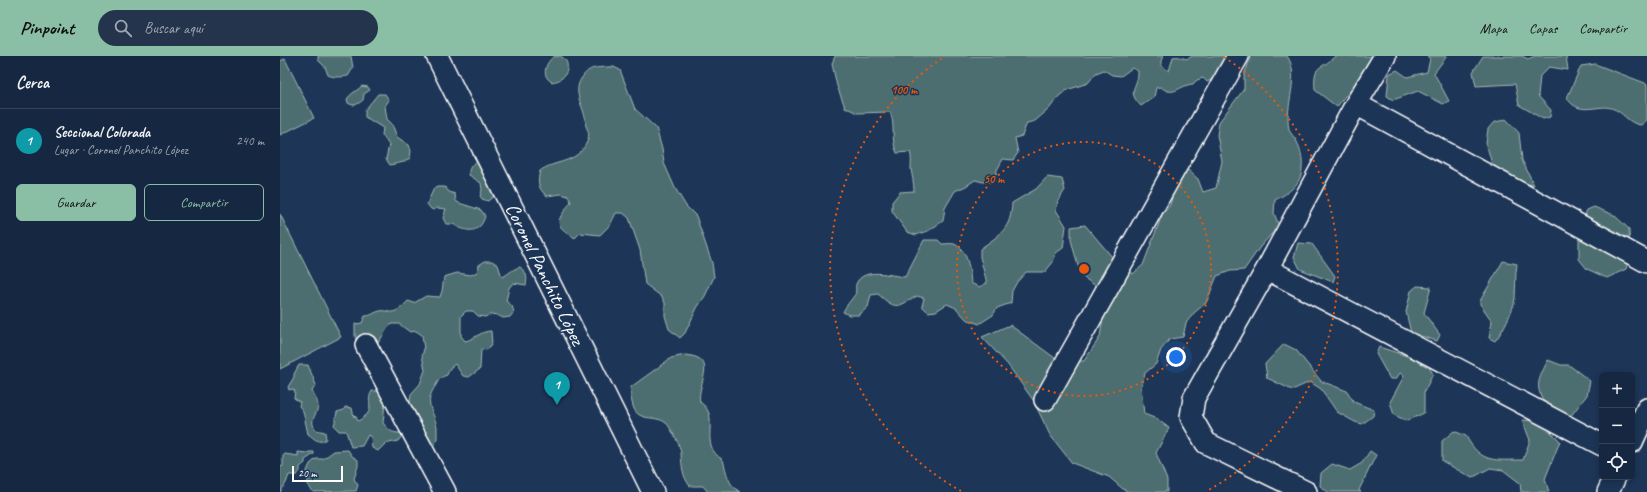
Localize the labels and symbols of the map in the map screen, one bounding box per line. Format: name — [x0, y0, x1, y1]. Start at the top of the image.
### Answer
text: 100 m — [891, 82, 918, 98]
text: 50 m — [984, 171, 1005, 187]
street label: Coronel Panchito López — [500, 199, 591, 351]
centre of rings — [1077, 262, 1091, 276]
your location — [1166, 347, 1186, 367]
pin: 1 — [544, 372, 570, 405]
scale bar — [292, 464, 343, 483]

